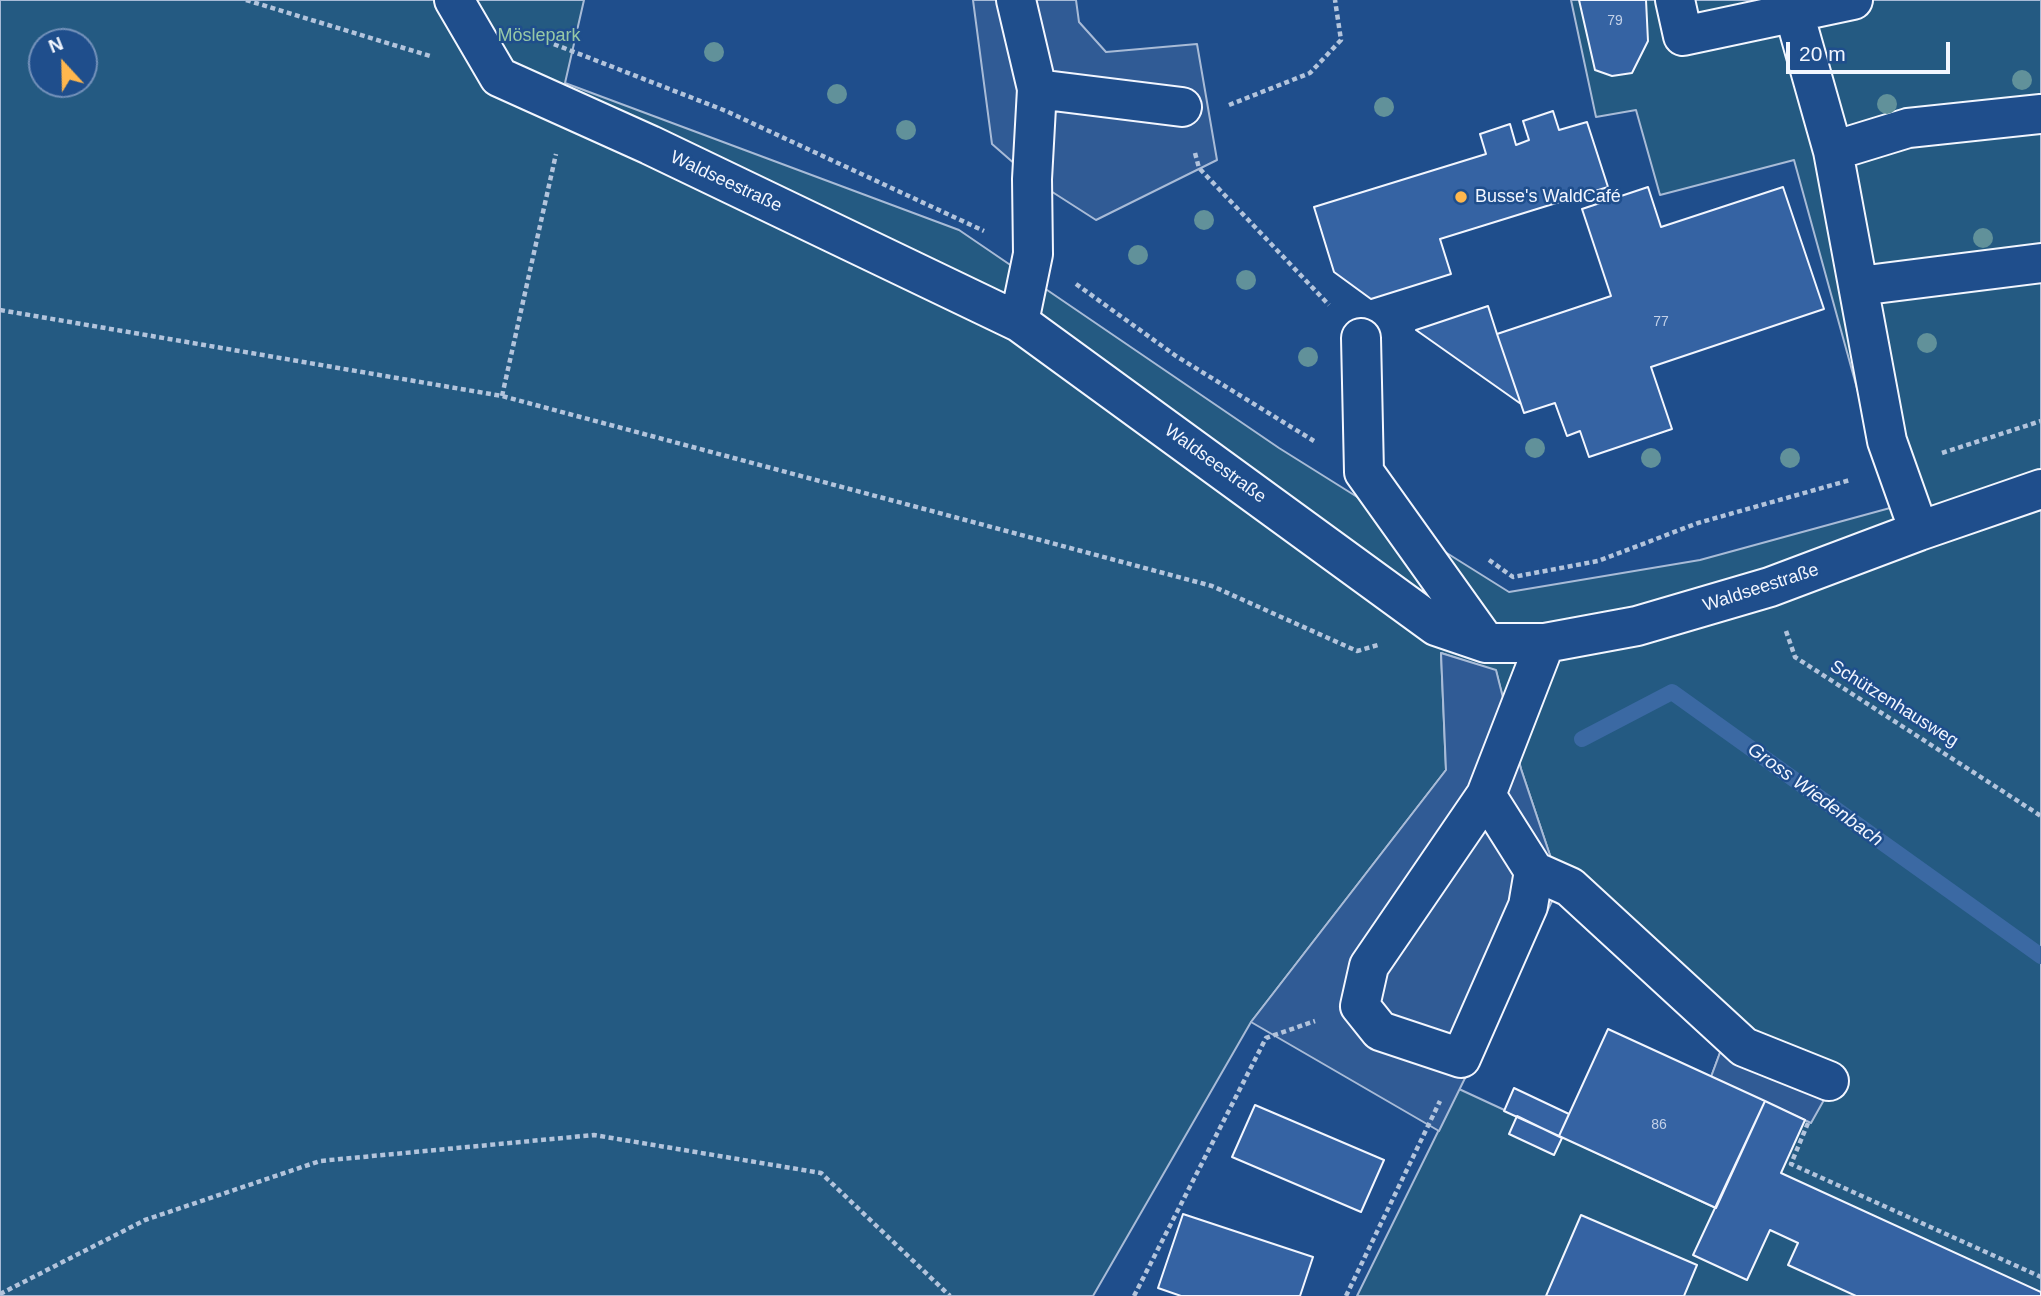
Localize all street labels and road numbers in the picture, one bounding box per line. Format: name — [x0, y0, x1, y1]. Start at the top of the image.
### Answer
street label: Waldseestraße — [667, 147, 785, 217]
street label: Waldseestraße — [1160, 420, 1270, 508]
street label: Waldseestraße — [1700, 559, 1822, 617]
street label: Schützenhausweg — [1826, 656, 1962, 752]

